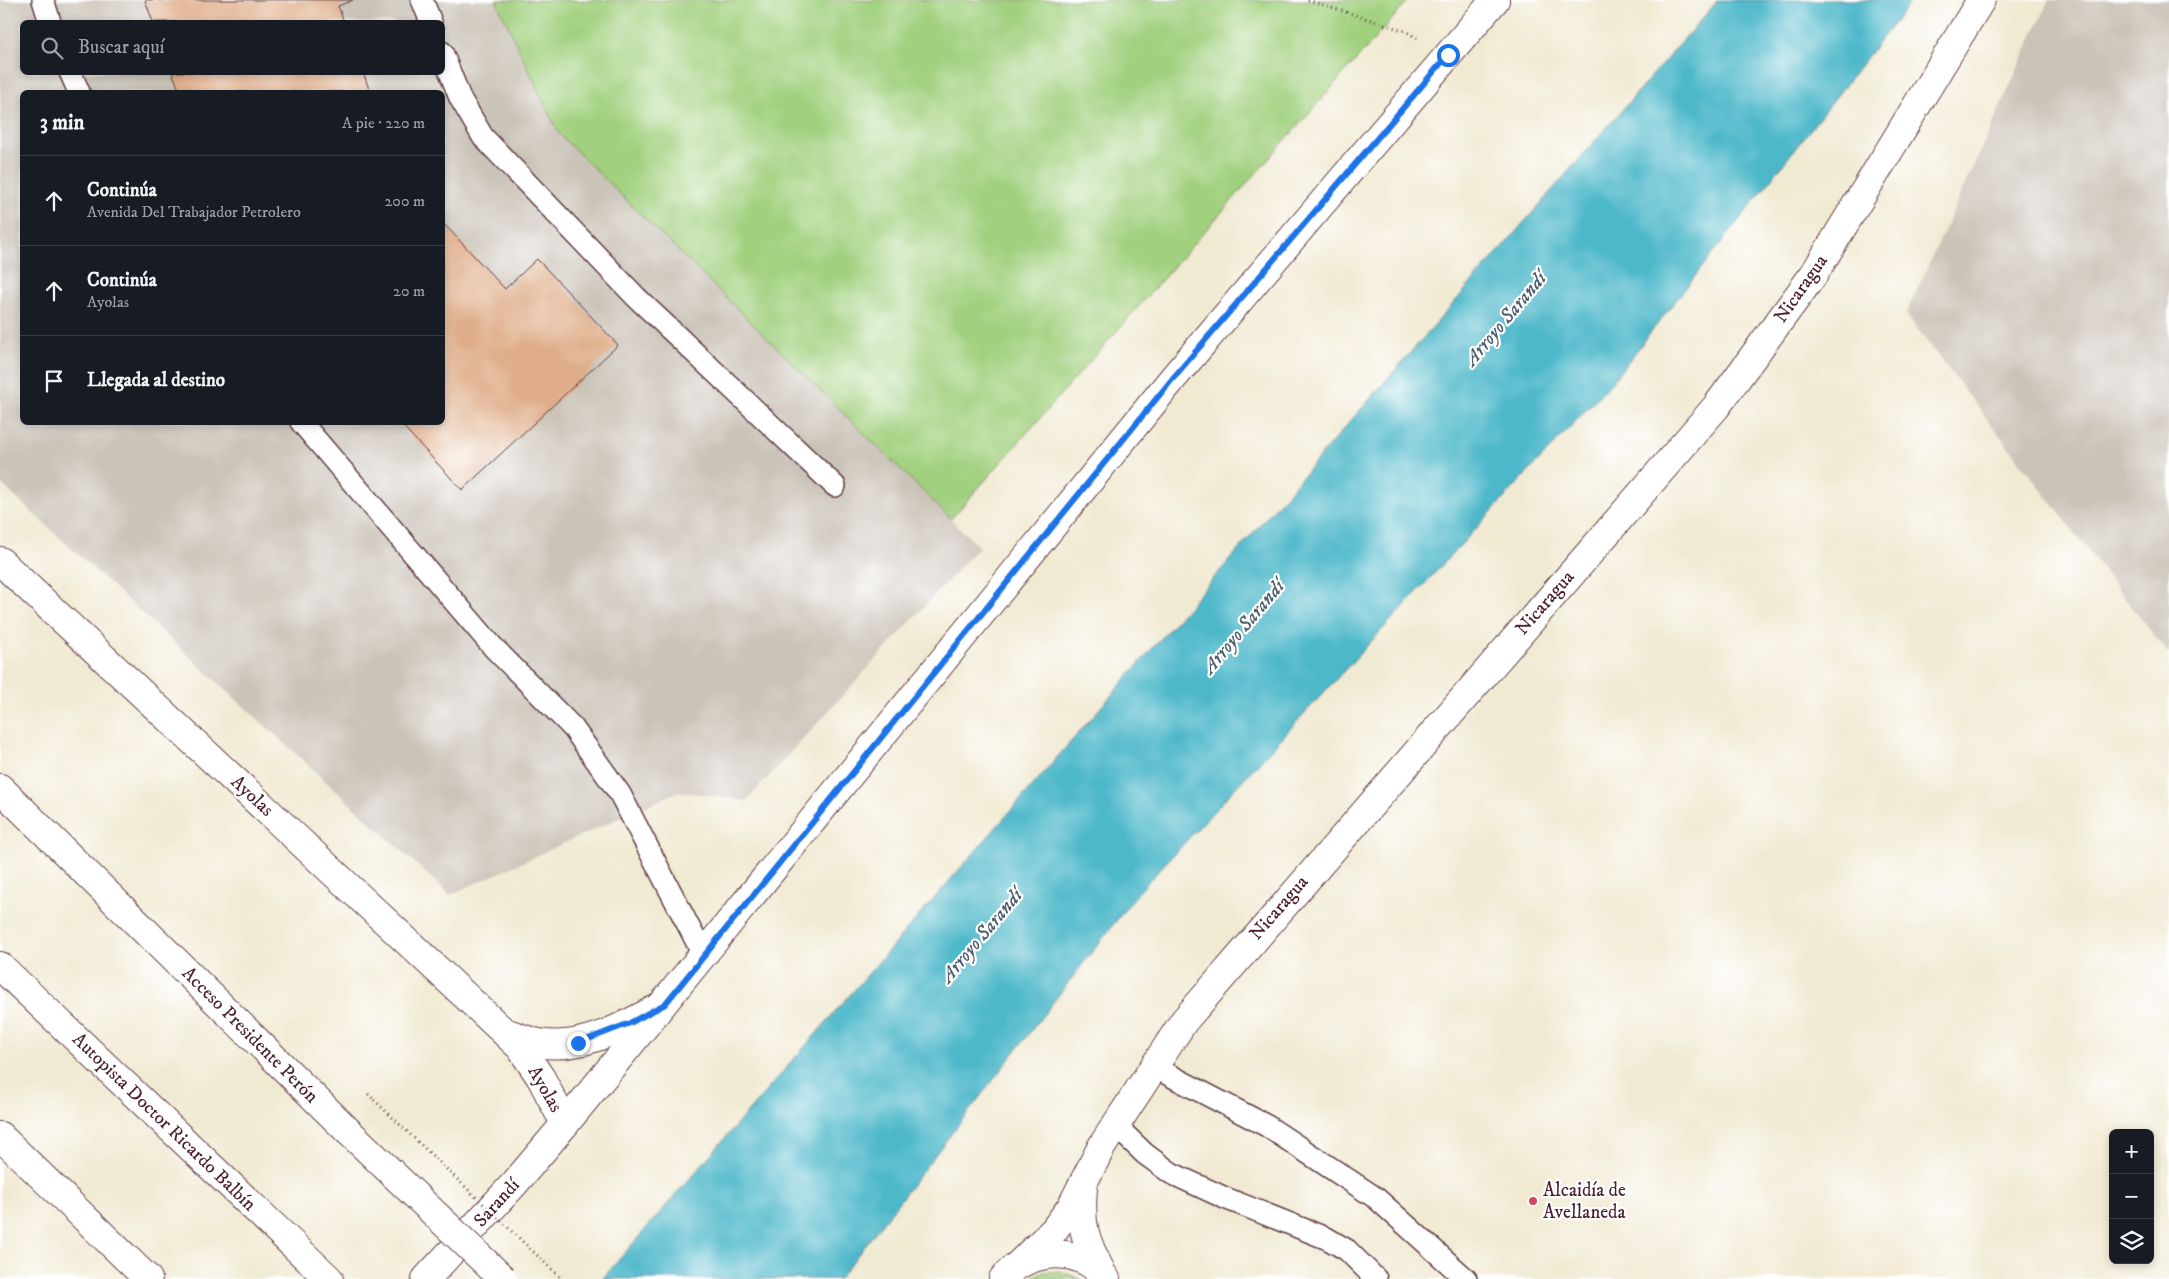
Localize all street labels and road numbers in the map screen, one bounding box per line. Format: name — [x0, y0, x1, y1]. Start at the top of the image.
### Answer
street label: Nicaragua — [1769, 250, 1833, 328]
street label: Nicaragua — [1511, 566, 1579, 640]
street label: Ayolas — [226, 771, 278, 821]
street label: Nicaragua — [1245, 871, 1313, 945]
street label: Acceso Presidente Perón — [177, 962, 323, 1108]
street label: Autopista Doctor Ricardo Balbín — [67, 1028, 261, 1216]
street label: Ayolas — [523, 1062, 567, 1116]
street label: Sarandí — [469, 1173, 525, 1232]

